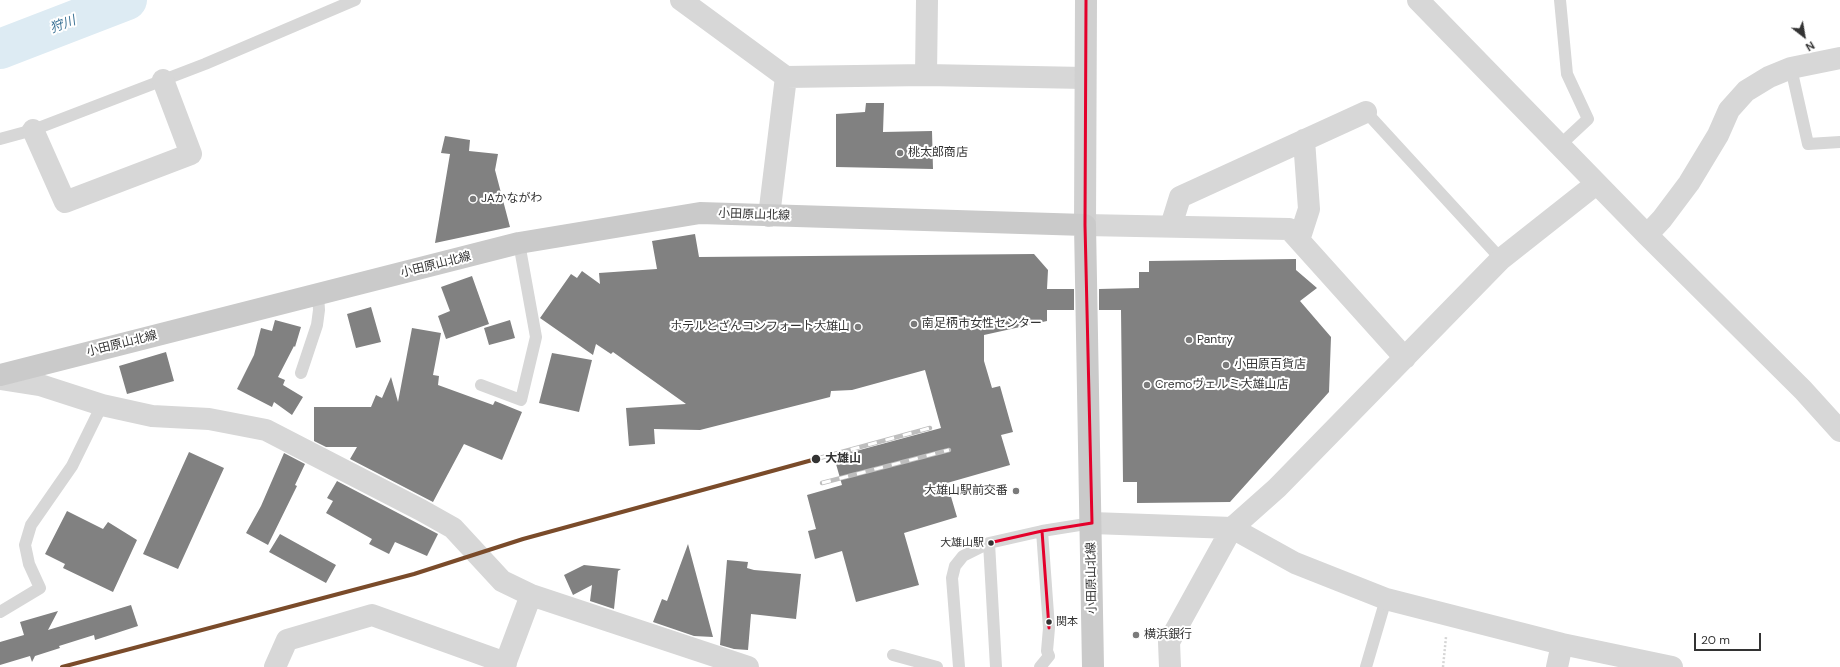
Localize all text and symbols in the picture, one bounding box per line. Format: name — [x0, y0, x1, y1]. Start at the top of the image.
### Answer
water label: 狩川 — [48, 13, 78, 37]
north arrow — [1784, 16, 1824, 56]
text: N — [1803, 38, 1817, 54]
place label: 桃太郎商店 — [908, 146, 968, 160]
marker: 桃太郎商店 — [895, 148, 905, 158]
place label: JAかながわ — [481, 192, 543, 206]
marker: JAかながわ — [468, 194, 478, 204]
street label: 小田原山北線 — [718, 207, 790, 223]
street label: 小田原山北線 — [399, 249, 473, 281]
place label: 南足柄市女性センター — [922, 317, 1042, 331]
marker: 南足柄市女性センター — [909, 319, 919, 329]
place label: ホテルとざんコンフォート大雄山 — [670, 320, 850, 334]
marker: ホテルとざんコンフォート大雄山 — [853, 322, 863, 332]
street label: 小田原山北線 — [85, 328, 159, 360]
place label: Pantry — [1197, 333, 1233, 347]
marker: Pantry — [1184, 335, 1194, 345]
place label: 小田原百貨店 — [1234, 358, 1306, 372]
marker: 小田原百貨店 — [1221, 360, 1231, 370]
place label: Cremoヴェルミ大雄山店 — [1155, 378, 1288, 392]
marker: Cremoヴェルミ大雄山店 — [1142, 380, 1152, 390]
place label: 大雄山 — [825, 452, 861, 466]
marker: 大雄山 — [810, 453, 822, 465]
place label: 大雄山駅前交番 — [924, 484, 1008, 498]
marker: 大雄山駅前交番 — [1011, 486, 1021, 496]
place label: 大雄山駅 — [940, 536, 984, 550]
marker: 大雄山駅 — [986, 538, 996, 548]
street label: 小田原山北線 — [1084, 542, 1100, 614]
place label: 関本 — [1056, 615, 1078, 629]
marker: 関本 — [1044, 617, 1054, 627]
scale bar — [1696, 625, 1763, 651]
place label: 横浜銀行 — [1144, 628, 1192, 642]
marker: 横浜銀行 — [1131, 630, 1141, 640]
text: 20 m — [1701, 632, 1730, 648]

